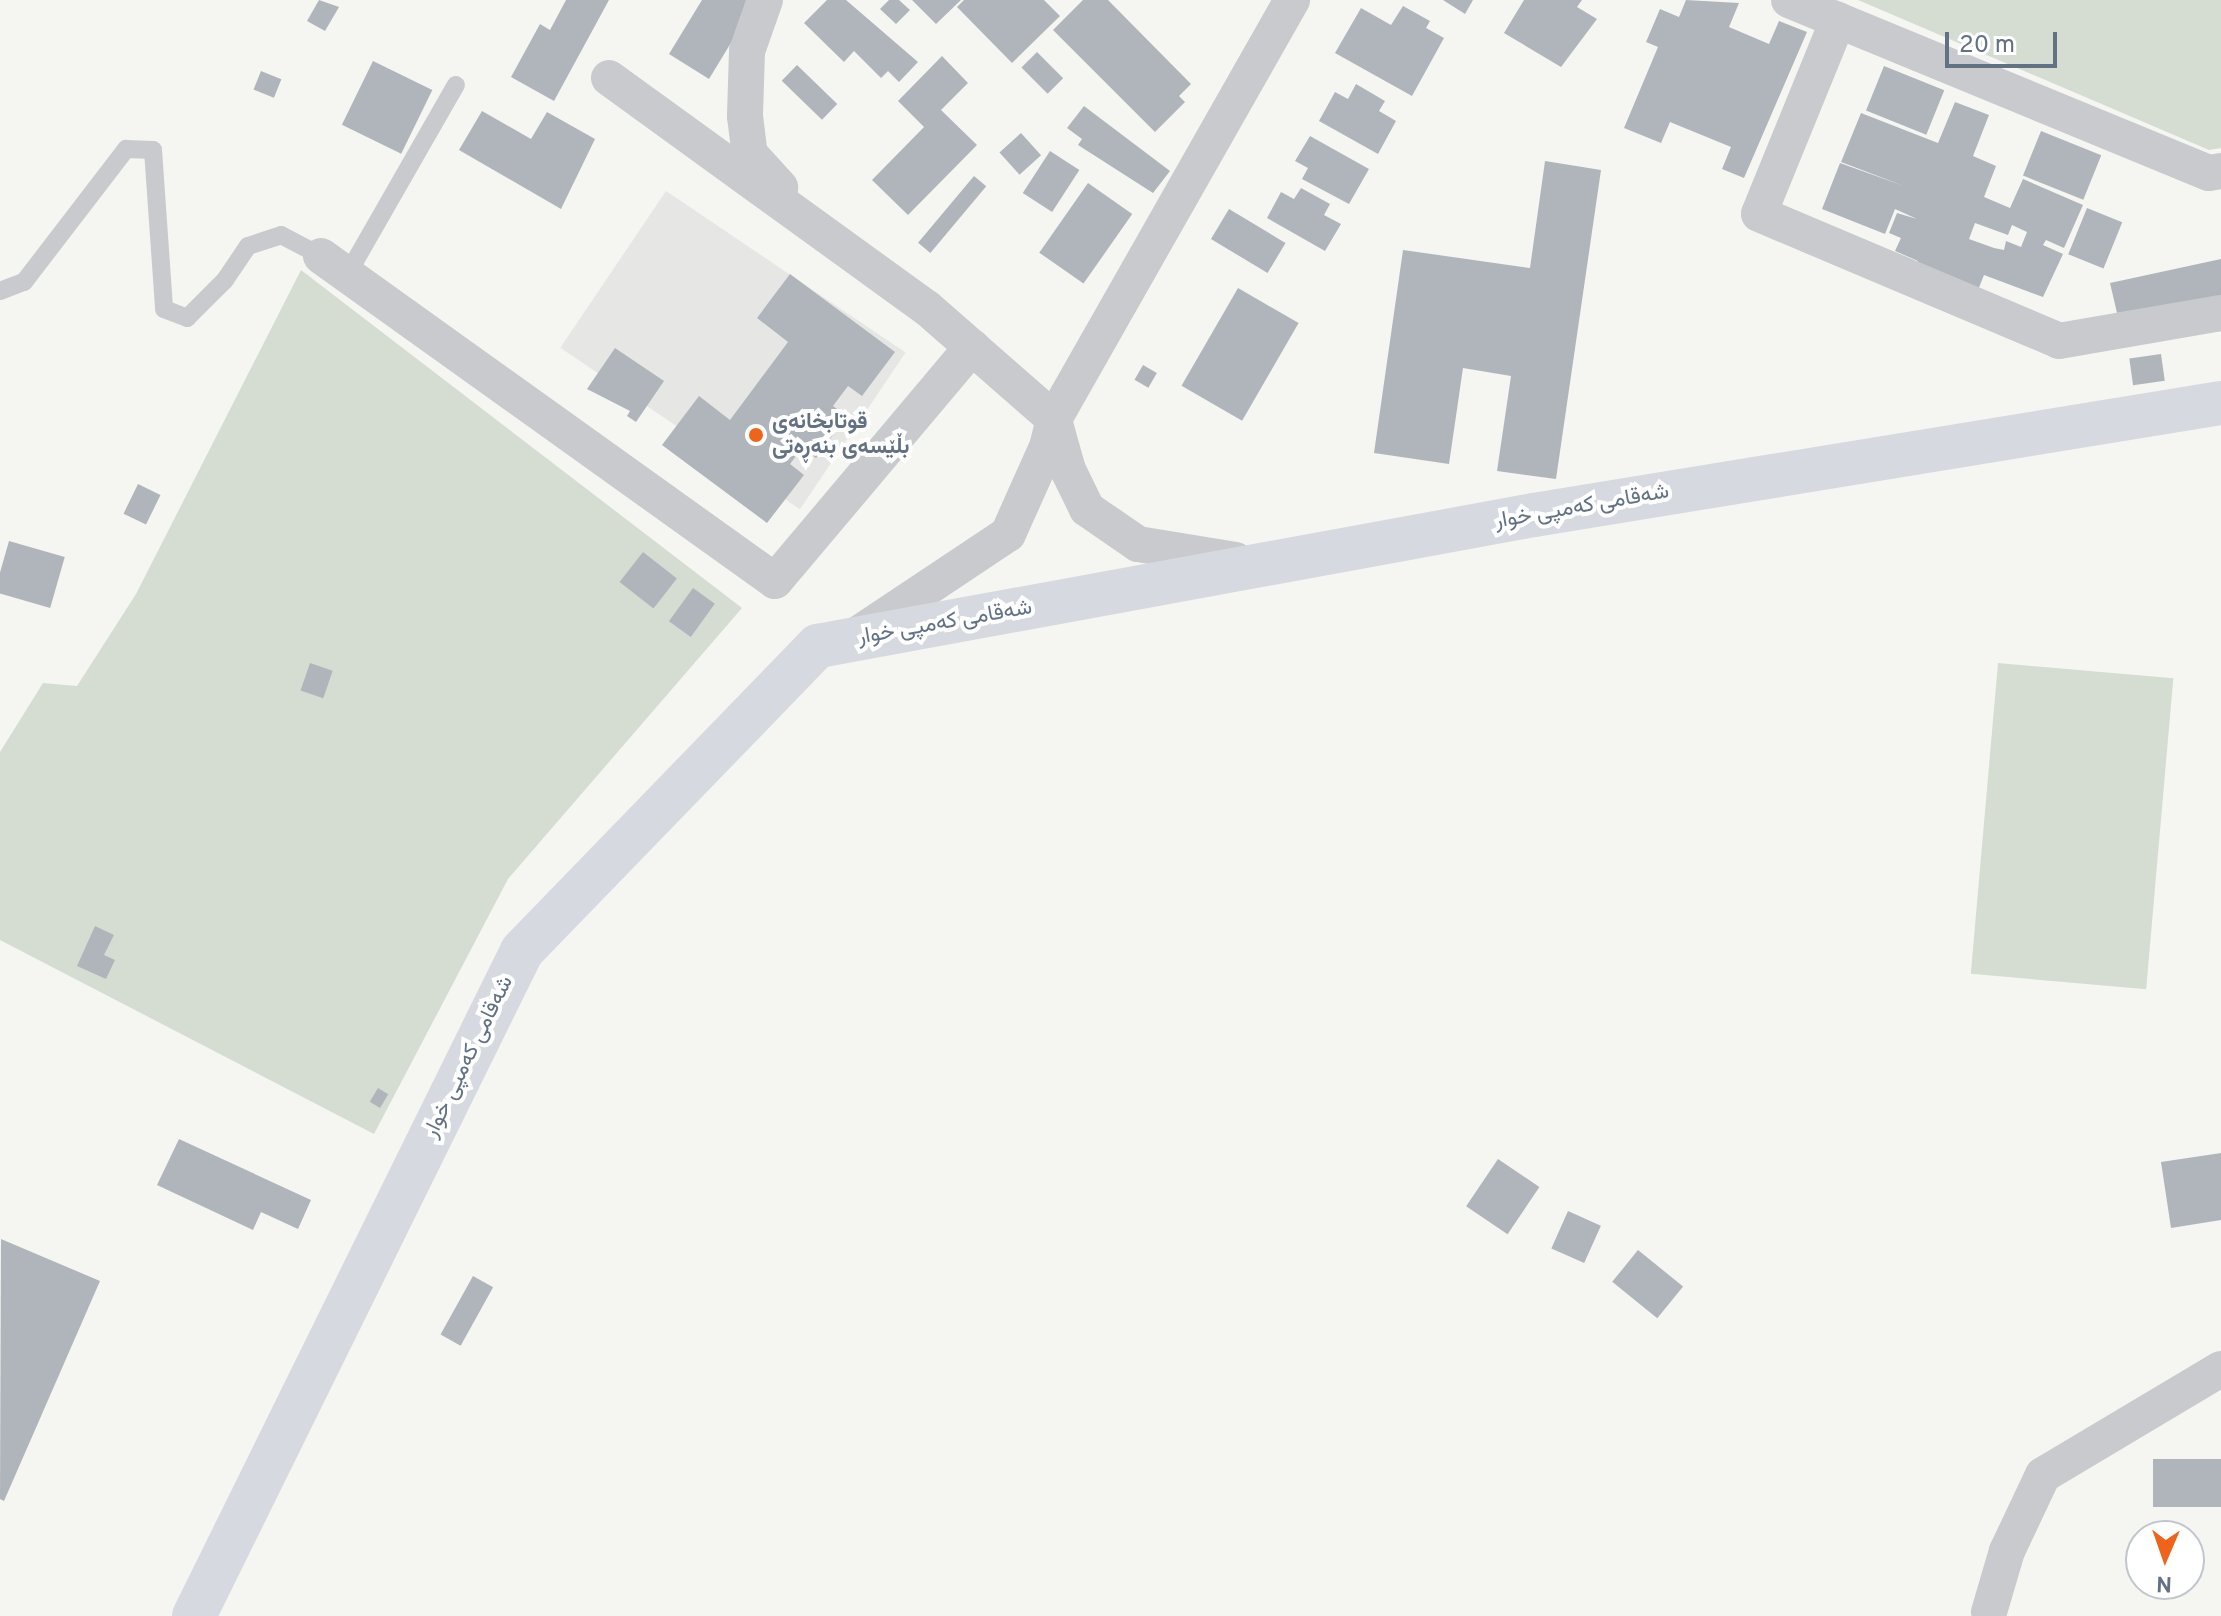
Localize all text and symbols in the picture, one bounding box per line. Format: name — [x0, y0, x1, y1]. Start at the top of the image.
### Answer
scale bar — [1949, 16, 2061, 66]
text: 20 m — [1959, 31, 2015, 61]
place label: قوتابخانەی بڵێسەی بنەڕەتی — [772, 409, 910, 460]
marker: قوتابخانەی بڵێسەی بنەڕەتی — [747, 426, 765, 444]
street label: شەقامی کەمپی خوار — [1493, 479, 1671, 535]
street label: شەقامی کەمپی خوار — [856, 595, 1034, 651]
street label: شەقامی کەمپی خوار — [418, 972, 520, 1142]
north arrow — [2125, 1520, 2205, 1600]
text: N — [2156, 1569, 2173, 1596]

